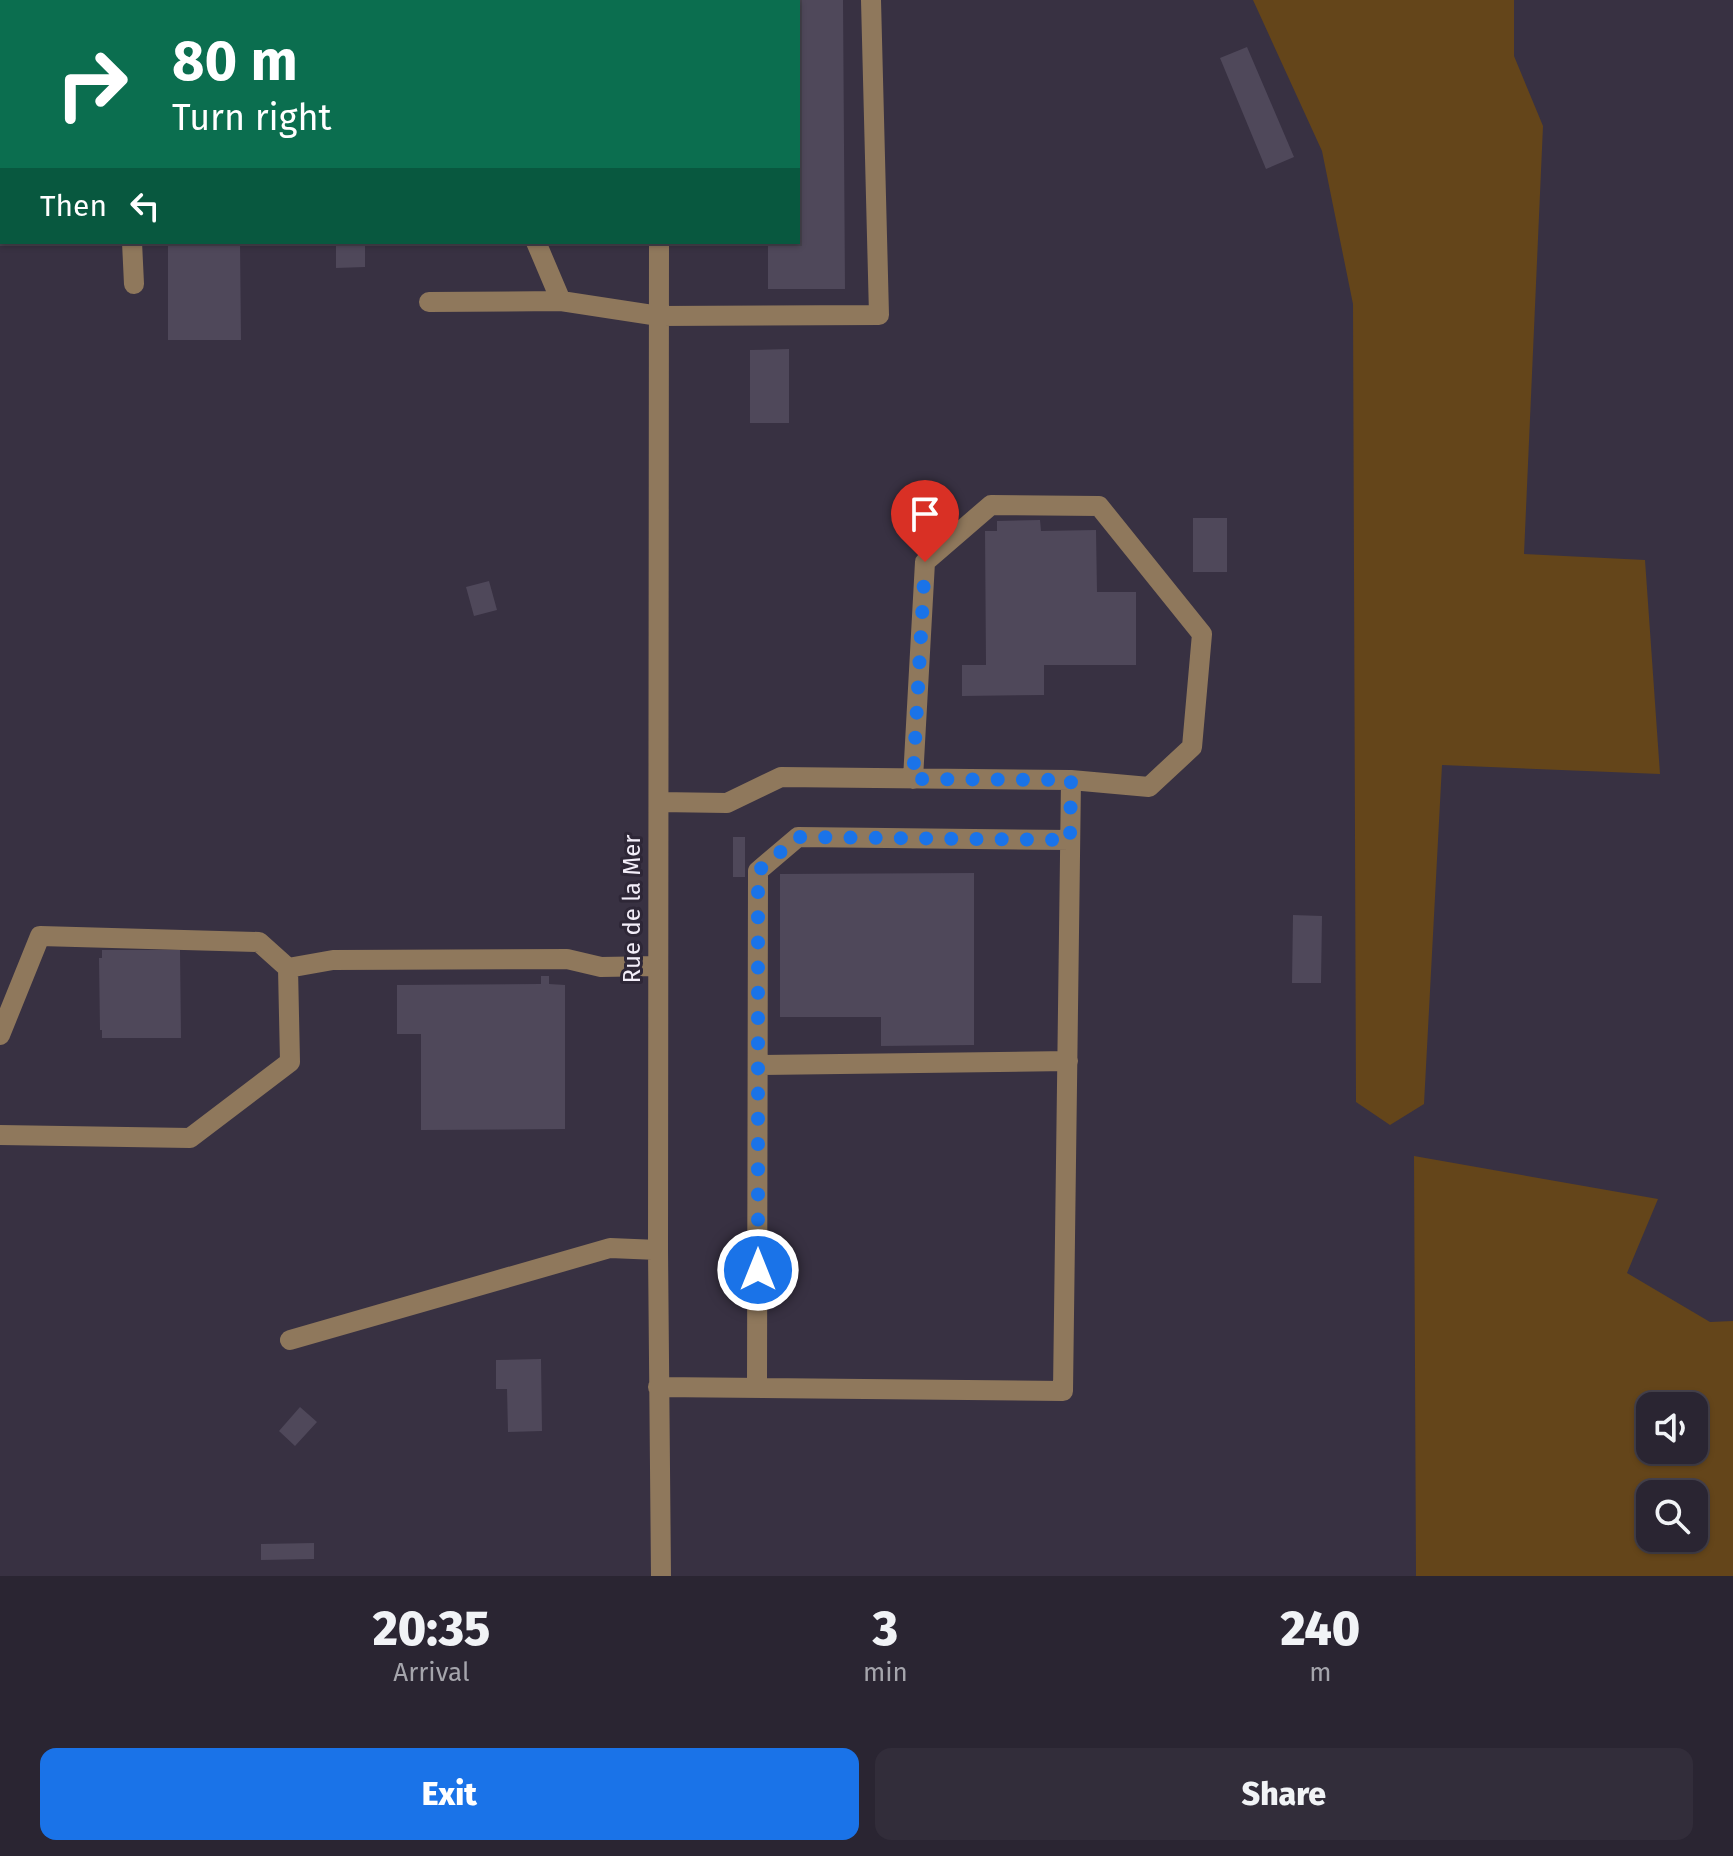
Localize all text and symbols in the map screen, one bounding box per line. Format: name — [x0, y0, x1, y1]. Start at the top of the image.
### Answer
text: 80 m — [172, 28, 298, 95]
icon: right — [40, 32, 144, 136]
text: Turn right — [172, 96, 332, 140]
icon: left — [123, 184, 167, 228]
text: Then — [40, 188, 107, 224]
pin — [891, 480, 959, 562]
icon: arrive — [903, 492, 947, 536]
street label: Rue de la Mer — [618, 834, 646, 984]
position arrow — [716, 1228, 800, 1312]
map controls — [1636, 1392, 1708, 1552]
button: sound — [1636, 1392, 1708, 1464]
button: search — [1636, 1480, 1708, 1552]
text: 20:35 — [373, 1600, 490, 1658]
text: 3 — [873, 1600, 898, 1658]
text: 240 — [1280, 1600, 1360, 1658]
text: Arrival — [393, 1657, 470, 1688]
text: min — [863, 1657, 908, 1688]
text: m — [1309, 1657, 1332, 1688]
button: Exit — [40, 1748, 859, 1840]
button: Share — [875, 1748, 1693, 1840]

